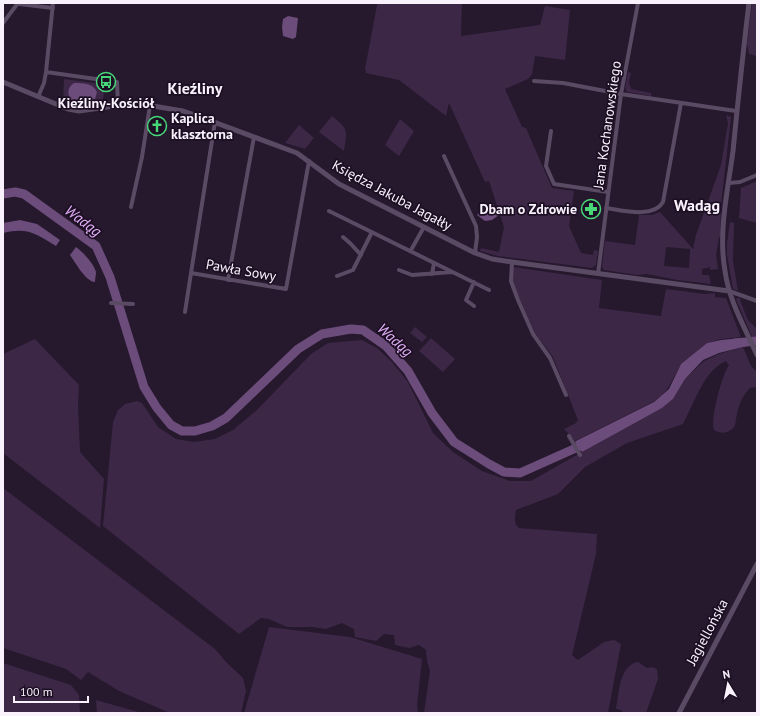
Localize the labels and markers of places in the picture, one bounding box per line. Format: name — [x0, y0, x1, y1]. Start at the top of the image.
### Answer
bus stop icon: Kieźliny-Kościół — [95, 71, 117, 93]
place label: Kieźliny-Kościół — [58, 94, 155, 112]
place label: Kaplica klasztorna — [171, 109, 233, 143]
church icon: Kaplica klasztorna — [146, 115, 168, 137]
pharmacy icon: Dbam o Zdrowie — [580, 198, 602, 220]
place label: Dbam o Zdrowie — [479, 200, 577, 218]

